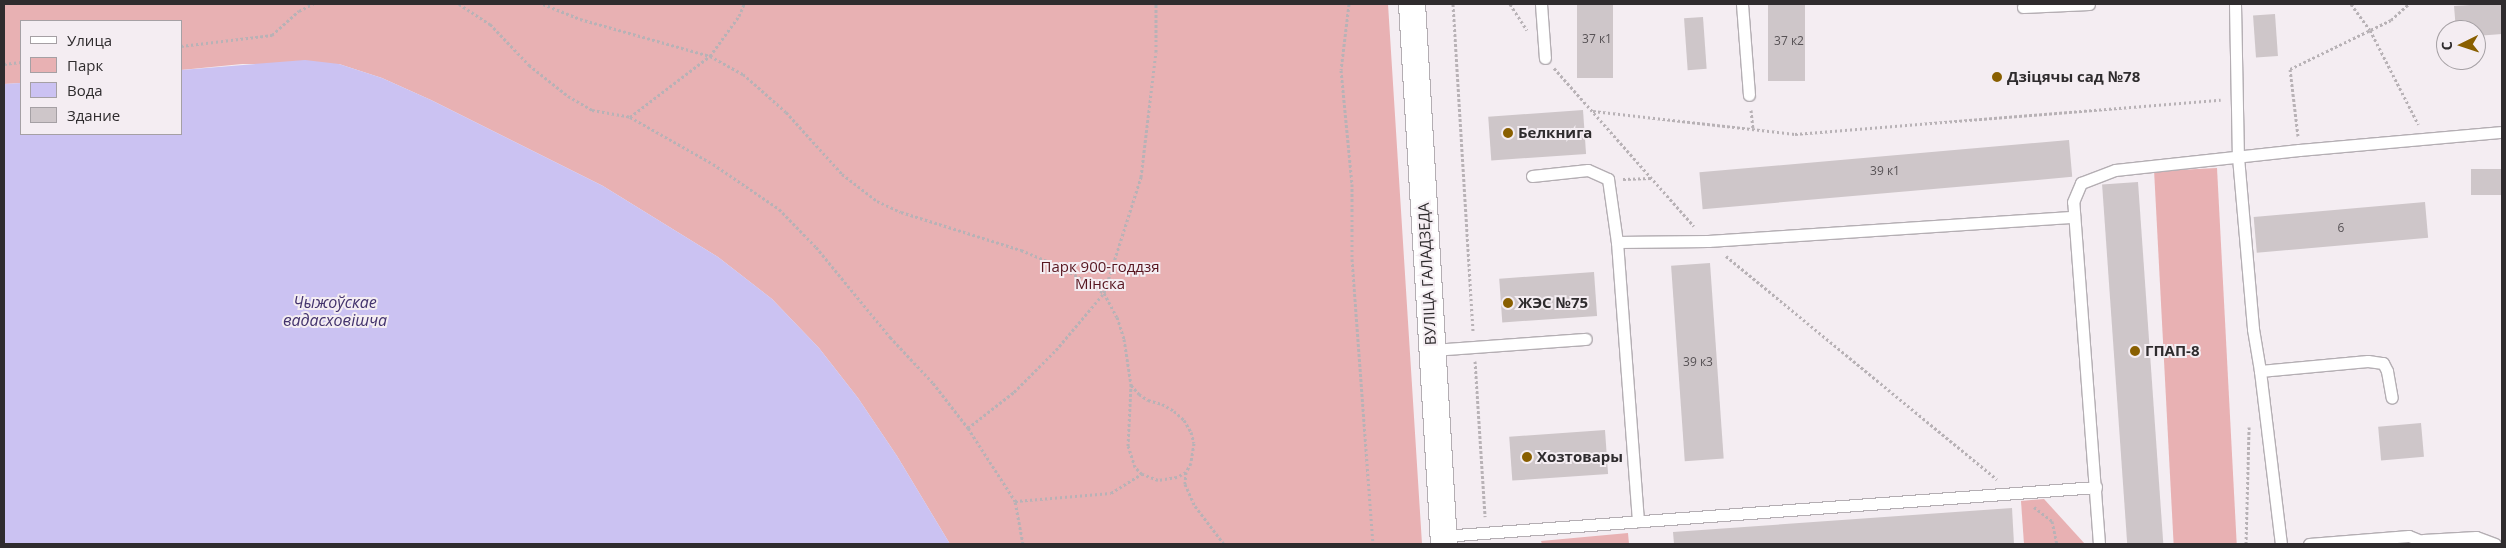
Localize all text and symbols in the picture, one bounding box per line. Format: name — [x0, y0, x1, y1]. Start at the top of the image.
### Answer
legend — [20, 20, 182, 135]
north arrow — [2436, 20, 2486, 70]
text: Улица — [67, 30, 112, 50]
house number: 37 к1 — [1582, 32, 1612, 46]
house number: 37 к2 — [1774, 34, 1804, 48]
text: С — [2437, 41, 2456, 51]
text: Парк — [67, 55, 103, 75]
place label: Дзіцячы сад №78 — [2007, 68, 2140, 86]
marker: Дзіцячы сад №78 — [1991, 71, 2003, 83]
text: Вода — [67, 80, 103, 100]
text: Здание — [67, 105, 120, 125]
place label: Белкнига — [1518, 124, 1592, 142]
marker: Белкнига — [1502, 127, 1514, 139]
house number: 39 к1 — [1870, 164, 1900, 178]
street label: ВУЛІЦА ГАЛАДЗЕДА — [1414, 202, 1440, 346]
house number: 6 — [2338, 221, 2344, 235]
park label: Парк 900-годдзя Мінска — [1041, 257, 1159, 292]
water label: Чыжоўскае вадасховішча — [283, 292, 387, 330]
place label: ЖЭС №75 — [1518, 294, 1588, 312]
marker: ЖЭС №75 — [1502, 297, 1514, 309]
place label: ГПАП-8 — [2145, 342, 2200, 360]
marker: ГПАП-8 — [2129, 345, 2141, 357]
house number: 39 к3 — [1683, 355, 1713, 369]
place label: Хозтовары — [1537, 448, 1623, 466]
marker: Хозтовары — [1521, 451, 1533, 463]

